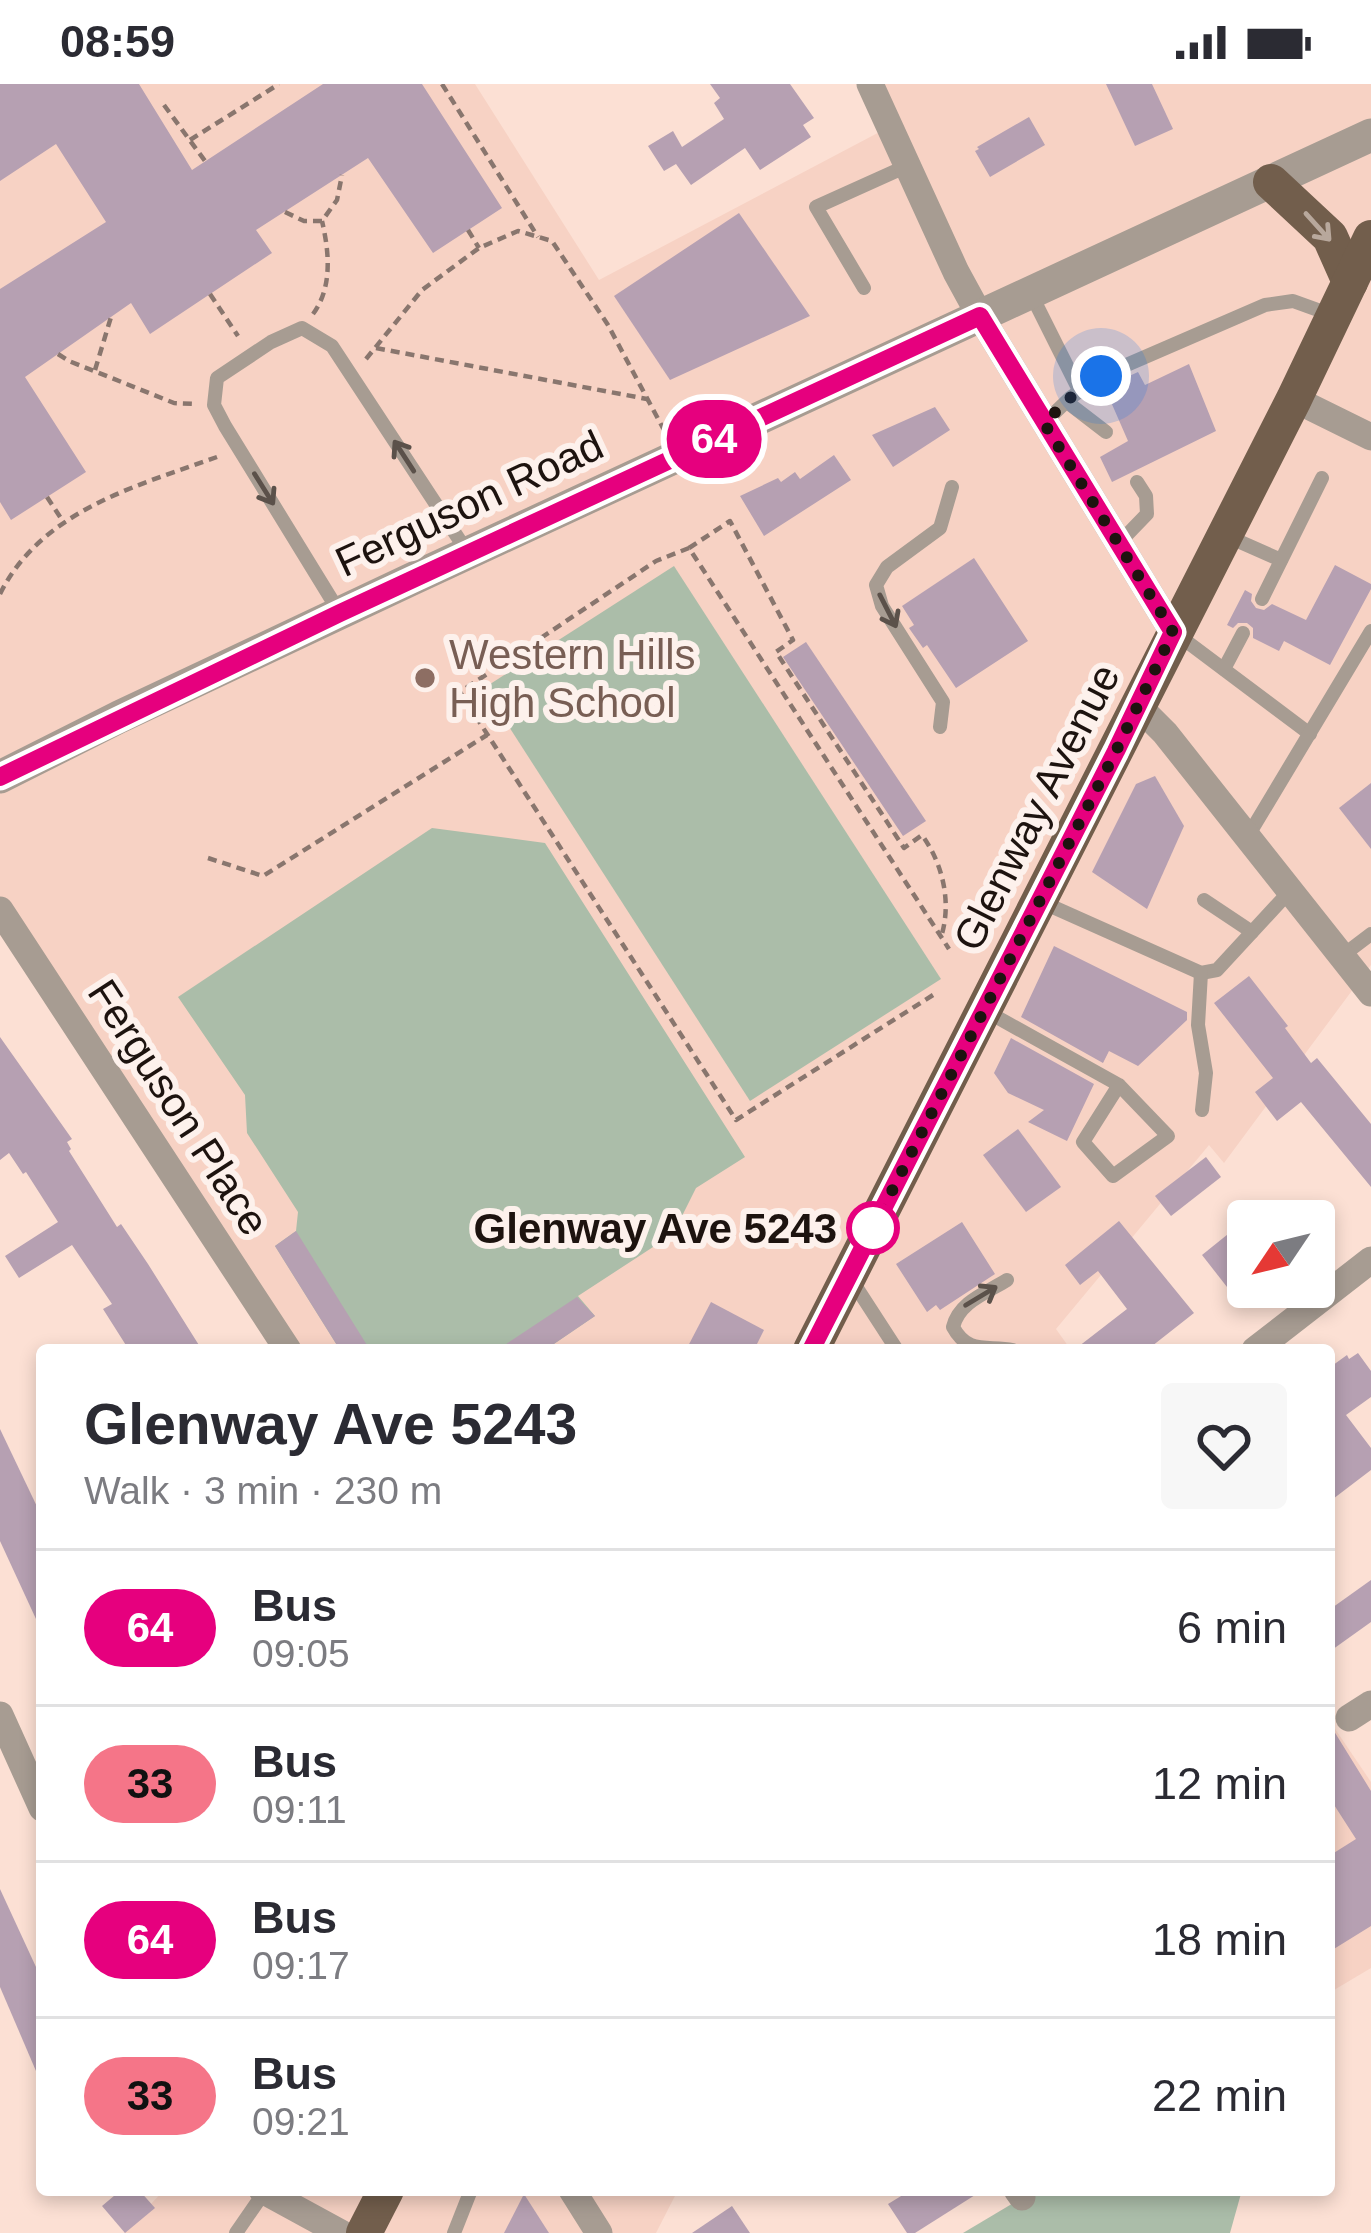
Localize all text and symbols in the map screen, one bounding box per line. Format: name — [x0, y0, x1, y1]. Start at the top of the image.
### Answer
text: 08:59 — [60, 16, 175, 67]
one-way arrow — [1304, 211, 1331, 241]
your location — [1071, 346, 1131, 406]
line badge: 64 — [660, 400, 768, 478]
text: 64 — [691, 415, 737, 462]
street label: Ferguson Road — [328, 421, 610, 586]
one-way arrow — [391, 439, 416, 473]
one-way arrow — [251, 471, 276, 505]
one-way arrow — [877, 593, 900, 629]
place label: Western Hills High School — [449, 631, 696, 726]
street label: Glenway Avenue — [944, 656, 1129, 958]
marker: Western Hills High School — [412, 665, 438, 691]
street label: Ferguson Place — [79, 971, 278, 1243]
north arrow — [1227, 1200, 1335, 1308]
map controls — [1227, 1200, 1335, 1308]
marker: Glenway Ave 5243 — [848, 1203, 898, 1253]
place label: Glenway Ave 5243 — [474, 1205, 837, 1252]
one-way arrow — [963, 1284, 997, 1308]
button: heart — [1161, 1383, 1287, 1509]
text: Glenway Ave 5243 — [84, 1392, 577, 1456]
text: Walk · 3 min · 230 m — [84, 1469, 442, 1512]
text: Bus — [252, 1580, 337, 1631]
text: 6 min — [1177, 1602, 1287, 1653]
text: 64 — [127, 1604, 173, 1651]
text: 09:05 — [252, 1632, 350, 1675]
text: Bus — [252, 1736, 337, 1787]
text: 12 min — [1152, 1758, 1287, 1809]
text: 33 — [127, 1760, 173, 1807]
text: 09:11 — [252, 1788, 347, 1831]
text: Bus — [252, 1892, 337, 1943]
text: 18 min — [1152, 1914, 1287, 1965]
text: 64 — [127, 1916, 173, 1963]
text: 09:17 — [252, 1944, 350, 1987]
text: Bus — [252, 2048, 337, 2099]
text: 22 min — [1152, 2070, 1287, 2121]
text: 33 — [127, 2072, 173, 2119]
text: 09:21 — [252, 2100, 350, 2143]

